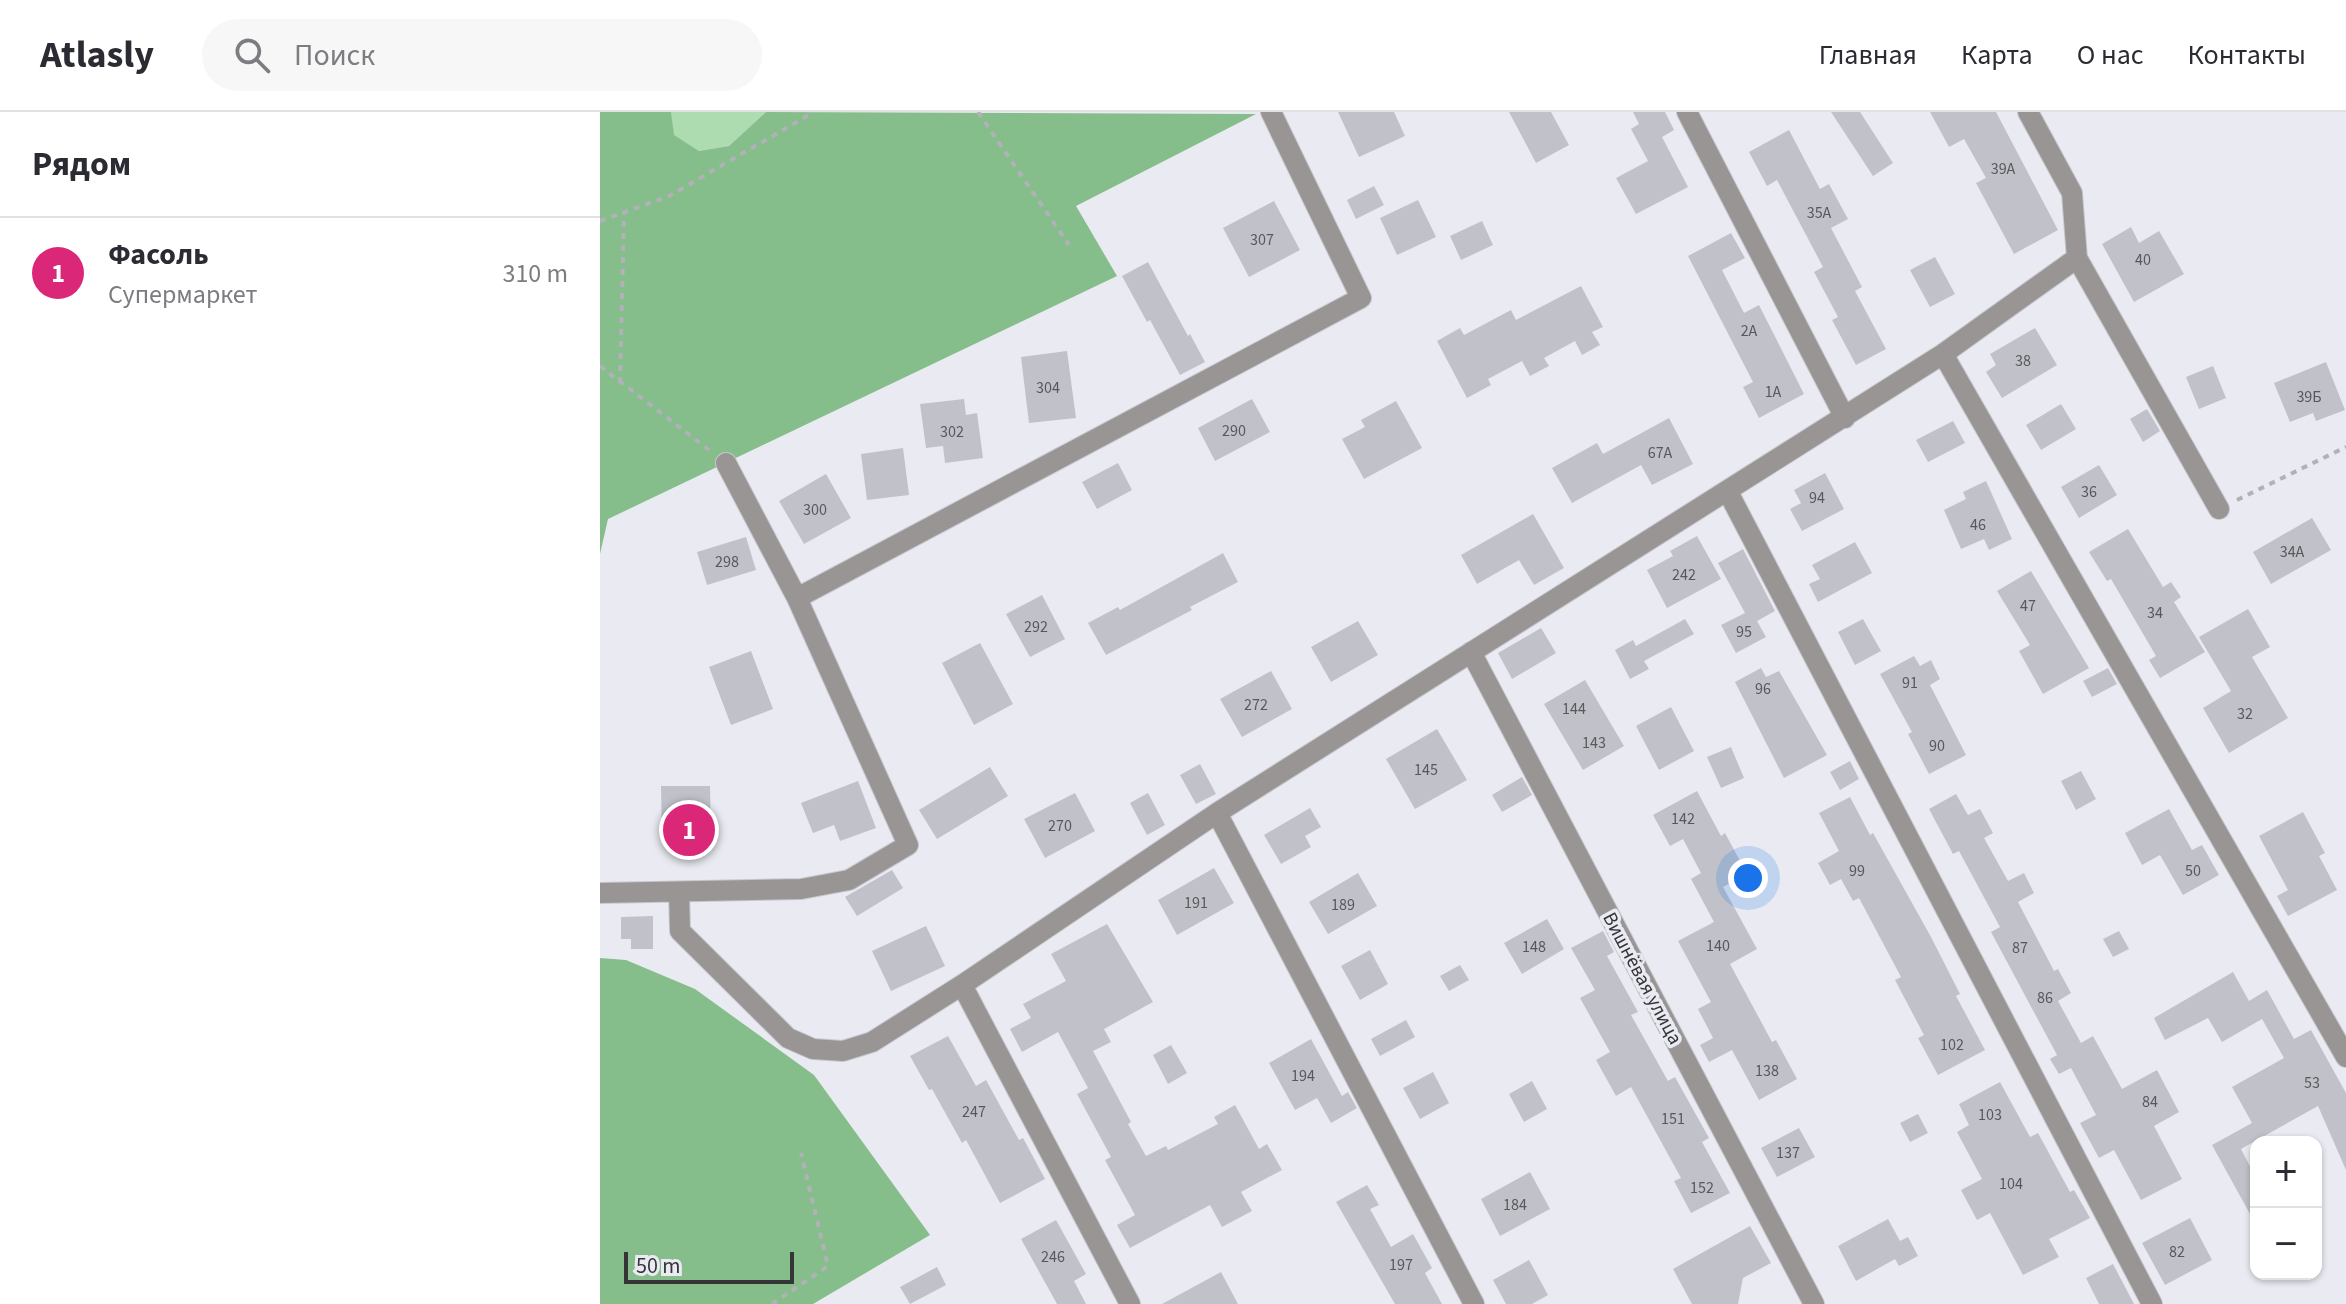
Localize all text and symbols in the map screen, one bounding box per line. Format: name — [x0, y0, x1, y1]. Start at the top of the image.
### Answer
search box — [202, 19, 762, 91]
text: Atlasly — [40, 28, 154, 82]
icon: search — [230, 33, 274, 77]
text: Поиск — [294, 34, 375, 77]
text: Главная — [1819, 35, 1917, 75]
text: Карта — [1961, 35, 2033, 75]
text: О нас — [2077, 35, 2144, 75]
text: Контакты — [2188, 35, 2306, 75]
text: Рядом — [32, 140, 131, 189]
house number: 39А — [1991, 158, 2016, 180]
house number: 35А — [1807, 202, 1832, 224]
house number: 307 — [1250, 229, 1274, 251]
text: Фасоль — [108, 233, 209, 276]
house number: 40 — [2135, 249, 2151, 271]
text: 1 — [51, 255, 65, 292]
text: 310 m — [502, 255, 568, 292]
text: Супермаркет — [108, 276, 257, 313]
house number: 2А — [1741, 320, 1758, 342]
house number: 38 — [2015, 350, 2031, 372]
house number: 304 — [1036, 377, 1060, 399]
house number: 1А — [1765, 381, 1782, 403]
house number: 39Б — [2296, 386, 2322, 408]
house number: 290 — [1222, 420, 1246, 442]
house number: 302 — [940, 421, 964, 443]
house number: 67А — [1648, 442, 1673, 464]
house number: 36 — [2081, 481, 2097, 503]
house number: 94 — [1809, 487, 1825, 509]
house number: 300 — [803, 499, 827, 521]
house number: 46 — [1970, 514, 1986, 536]
house number: 34А — [2280, 541, 2305, 563]
house number: 298 — [715, 551, 739, 573]
house number: 242 — [1672, 564, 1696, 586]
house number: 47 — [2020, 595, 2036, 617]
house number: 34 — [2147, 602, 2163, 624]
house number: 292 — [1024, 616, 1048, 638]
house number: 95 — [1736, 621, 1752, 643]
house number: 91 — [1902, 672, 1918, 694]
house number: 96 — [1755, 678, 1771, 700]
house number: 272 — [1244, 694, 1268, 716]
house number: 144 — [1562, 698, 1586, 720]
house number: 32 — [2237, 703, 2253, 725]
house number: 143 — [1582, 732, 1606, 754]
house number: 90 — [1929, 735, 1945, 757]
house number: 145 — [1414, 759, 1438, 781]
pin: 1 — [663, 800, 715, 860]
house number: 142 — [1671, 808, 1695, 830]
house number: 270 — [1048, 815, 1072, 837]
your location — [1728, 858, 1768, 898]
house number: 99 — [1849, 860, 1865, 882]
house number: 50 — [2185, 860, 2201, 882]
house number: 191 — [1184, 892, 1208, 914]
house number: 189 — [1331, 894, 1355, 916]
street label: Вишнёвая улица — [1595, 907, 1689, 1050]
house number: 140 — [1706, 935, 1730, 957]
house number: 148 — [1522, 936, 1546, 958]
house number: 87 — [2012, 937, 2028, 959]
house number: 86 — [2037, 987, 2053, 1009]
house number: 102 — [1940, 1034, 1964, 1056]
house number: 138 — [1755, 1060, 1779, 1082]
house number: 194 — [1291, 1065, 1315, 1087]
house number: 53 — [2304, 1072, 2320, 1094]
house number: 84 — [2142, 1091, 2158, 1113]
house number: 247 — [962, 1101, 986, 1123]
house number: 103 — [1978, 1104, 2002, 1126]
house number: 151 — [1661, 1108, 1685, 1130]
map controls — [2250, 1136, 2322, 1280]
button: + — [2250, 1136, 2322, 1208]
house number: 137 — [1776, 1142, 1800, 1164]
house number: 104 — [1999, 1173, 2023, 1195]
house number: 152 — [1690, 1177, 1714, 1199]
house number: 184 — [1503, 1194, 1527, 1216]
button: − — [2250, 1208, 2322, 1280]
house number: 82 — [2169, 1241, 2185, 1263]
house number: 246 — [1041, 1246, 1065, 1268]
scale bar — [624, 1248, 794, 1284]
text: 50 m — [636, 1250, 681, 1282]
house number: 197 — [1389, 1254, 1413, 1276]

